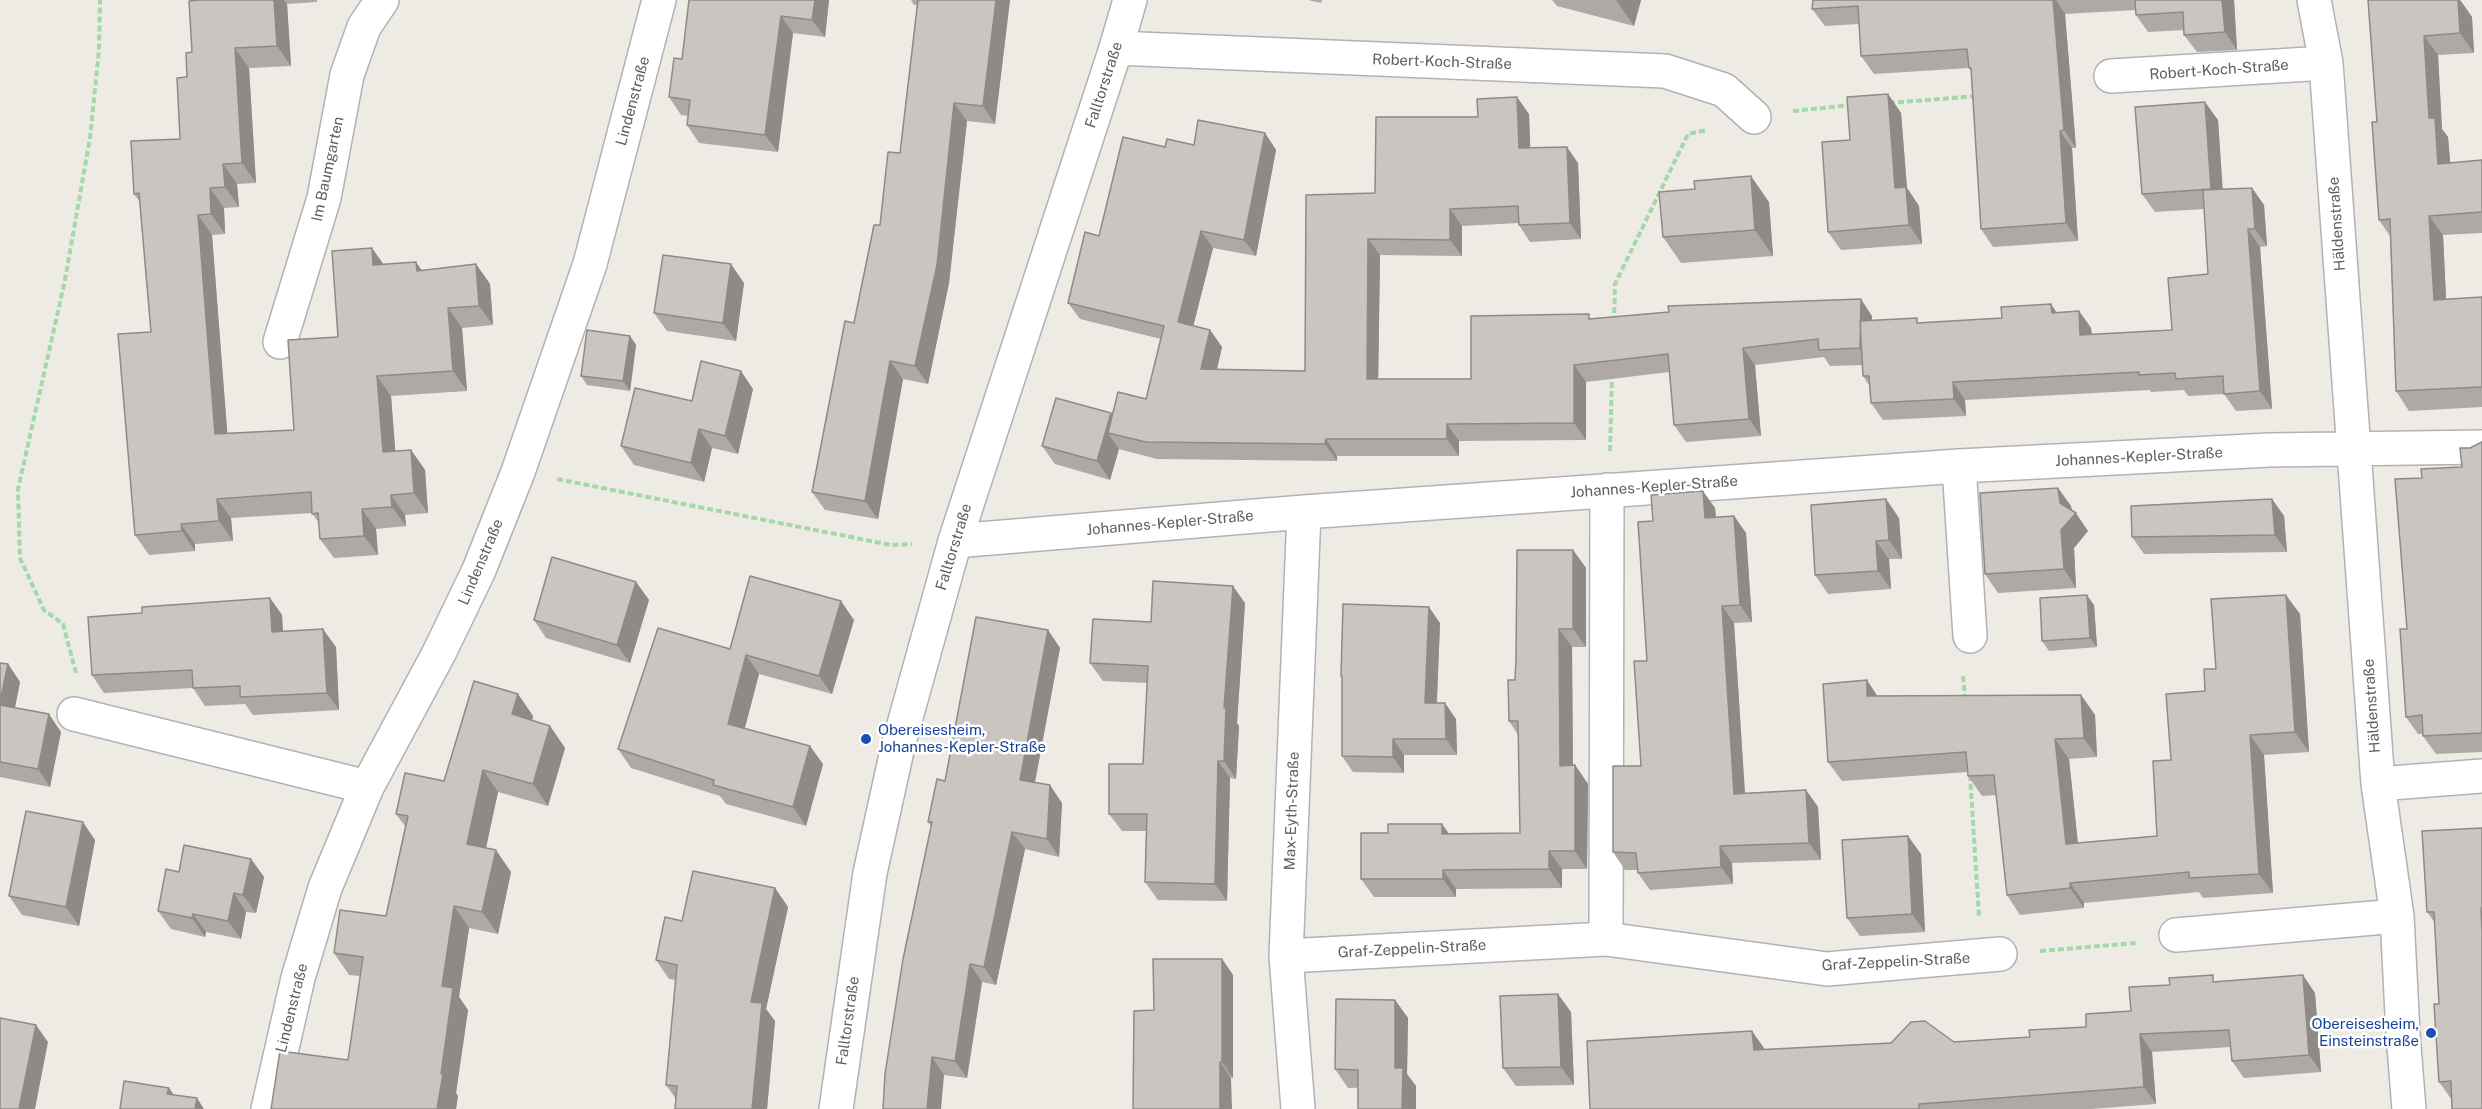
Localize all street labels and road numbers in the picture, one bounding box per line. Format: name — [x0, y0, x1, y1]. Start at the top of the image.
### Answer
street label: Falltorstraße — [1082, 40, 1126, 130]
street label: Robert-Koch-Straße — [1372, 51, 1512, 73]
street label: Lindenstraße — [612, 54, 654, 148]
street label: Robert-Koch-Straße — [2149, 56, 2289, 84]
street label: Im Baumgarten — [308, 115, 348, 223]
street label: Häldenstraße — [2325, 176, 2349, 272]
street label: Johannes-Kepler-Straße — [2055, 444, 2223, 470]
street label: Johannes-Kepler-Straße — [1570, 472, 1738, 502]
street label: Falltorstraße — [932, 501, 976, 593]
street label: Johannes-Kepler-Straße — [1086, 507, 1254, 539]
street label: Lindenstraße — [455, 516, 507, 608]
street label: Häldenstraße — [2360, 658, 2384, 754]
street label: Max-Eyth-Straße — [1281, 751, 1303, 871]
street label: Graf-Zeppelin-Straße — [1337, 936, 1487, 962]
street label: Graf-Zeppelin-Straße — [1821, 949, 1971, 975]
street label: Lindenstraße — [272, 961, 312, 1055]
street label: Falltorstraße — [833, 975, 863, 1067]

